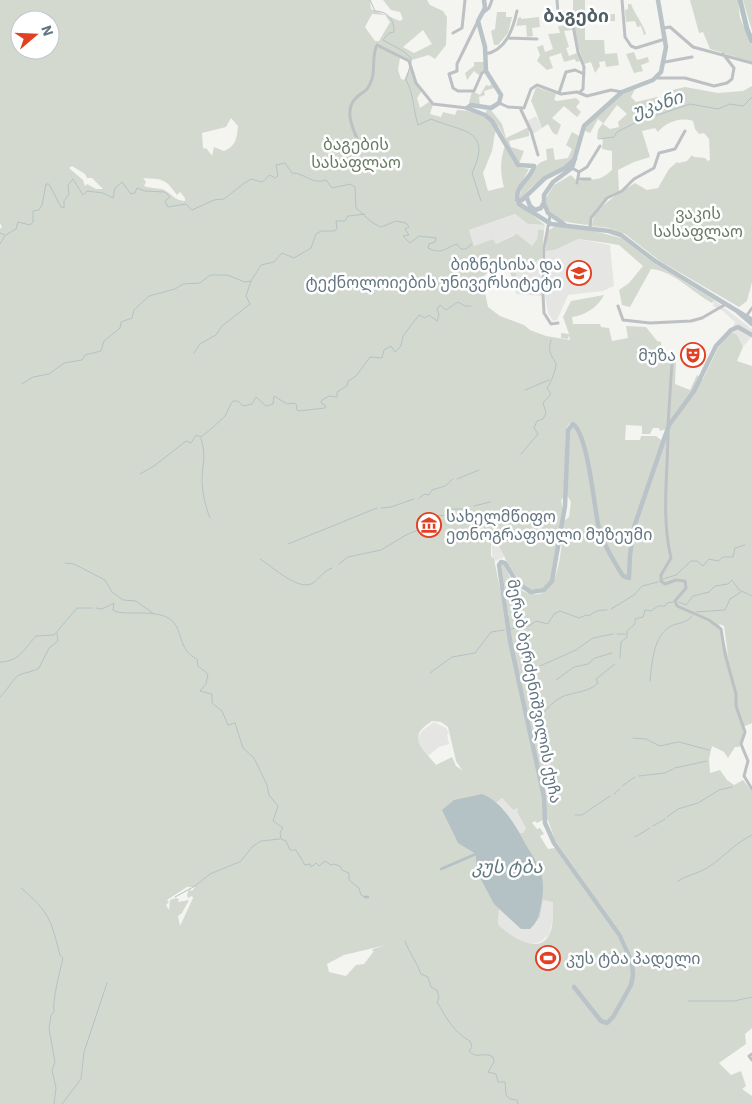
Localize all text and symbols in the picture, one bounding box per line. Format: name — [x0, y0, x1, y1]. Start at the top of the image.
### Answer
district label: ბაგები — [543, 4, 609, 27]
north arrow — [10, 10, 60, 60]
text: N — [37, 23, 57, 38]
water label: უკანი — [629, 85, 686, 123]
park label: ბაგების სასაფლაო — [311, 134, 401, 173]
park label: ვაკის სასაფლაო — [653, 203, 743, 242]
place label: ბიზნესისა და ტექნოლოიების უნივერსიტეტი — [306, 254, 562, 293]
school or university icon: ბიზნესისა და ტექნოლოიების უნივერსიტეტი — [566, 260, 592, 286]
theatre icon: მუზა — [680, 342, 706, 368]
place label: მუზა — [638, 345, 676, 365]
place label: სახელმწიფო ეთნოგრაფიული მუზეუმი — [446, 506, 652, 545]
museum icon: სახელმწიფო ეთნოგრაფიული მუზეუმი — [416, 512, 442, 538]
street label: მერაბ ბერძენიშვილის ქუჩა — [502, 577, 567, 805]
water label: კუს ტბა — [472, 855, 542, 878]
sports icon: კუს ტბა პადელი — [535, 945, 561, 971]
place label: კუს ტბა პადელი — [566, 948, 701, 969]

